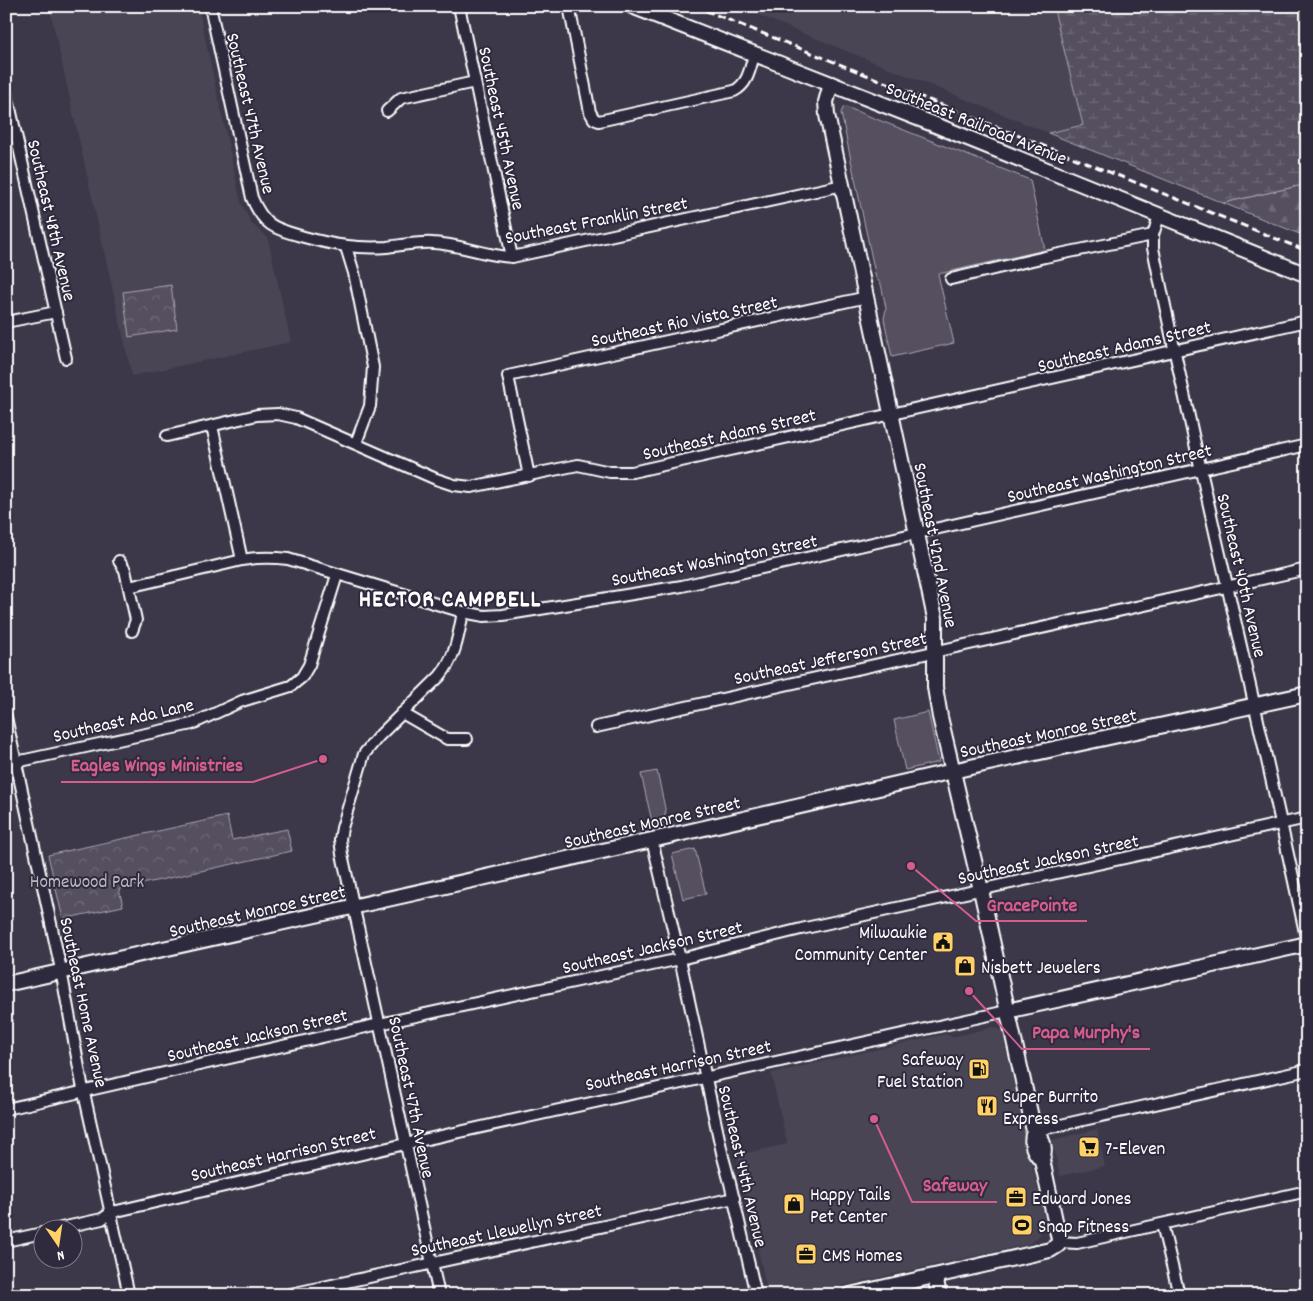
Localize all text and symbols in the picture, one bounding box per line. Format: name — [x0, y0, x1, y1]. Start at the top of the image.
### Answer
street label: Southeast 47th Avenue — [217, 31, 280, 197]
street label: Southeast 45th Avenue — [469, 45, 530, 213]
street label: Southeast Railroad Avenue — [881, 77, 1070, 174]
street label: Southeast 48th Avenue — [18, 137, 81, 304]
street label: Southeast Franklin Street — [503, 191, 690, 253]
street label: Southeast Rio Vista Street — [589, 290, 780, 356]
street label: Southeast Adams Street — [1035, 315, 1214, 381]
street label: Southeast Adams Street — [640, 403, 819, 469]
street label: Southeast Washington Street — [1005, 439, 1215, 512]
street label: Southeast 42nd Avenue — [904, 461, 963, 631]
street label: Southeast 40th Avenue — [1208, 491, 1272, 661]
street label: Southeast Washington Street — [609, 529, 820, 596]
district label: HECTOR CAMPBELL — [359, 584, 541, 618]
street label: Southeast Jefferson Street — [732, 627, 930, 694]
street label: Southeast Ada Lane — [51, 693, 197, 752]
street label: Southeast Monroe Street — [958, 703, 1140, 767]
callout: Eagles Wings Ministries — [61, 747, 253, 782]
text: Eagles Wings Ministries — [71, 753, 243, 781]
street label: Southeast Monroe Street — [562, 791, 744, 858]
street label: Southeast Jackson Street — [956, 829, 1142, 894]
park label: Homewood Park — [30, 870, 144, 897]
street label: Southeast Monroe Street — [167, 880, 349, 947]
callout: GracePointe — [976, 886, 1087, 921]
text: GracePointe — [987, 893, 1078, 921]
street label: Southeast Home Avenue — [50, 915, 113, 1090]
street label: Southeast Jackson Street — [560, 916, 746, 983]
place label: Milwaukie Community Center — [795, 921, 927, 970]
public building icon: Milwaukie Community Center — [931, 930, 955, 954]
shop icon: Nisbett Jewelers — [953, 954, 977, 978]
place label: Nisbett Jewelers — [981, 956, 1101, 983]
street label: Southeast Jackson Street — [165, 1004, 351, 1071]
street label: Southeast 47th Avenue — [379, 1014, 440, 1181]
callout: Papa Murphy's — [1022, 1014, 1150, 1049]
text: Papa Murphy's — [1032, 1020, 1140, 1048]
street label: Southeast Harrison Street — [583, 1035, 774, 1100]
place label: Safeway Fuel Station — [877, 1048, 963, 1097]
fuel station icon: Safeway Fuel Station — [967, 1057, 991, 1081]
street label: Southeast 44th Avenue — [709, 1083, 772, 1250]
place label: Super Burrito Express — [1003, 1085, 1098, 1134]
restaurant icon: Super Burrito Express — [975, 1094, 999, 1118]
street label: Southeast Harrison Street — [189, 1122, 379, 1191]
supermarket icon: 7-Eleven — [1077, 1135, 1101, 1159]
place label: 7-Eleven — [1105, 1137, 1165, 1164]
callout: Safeway — [912, 1167, 997, 1202]
text: Safeway — [923, 1173, 988, 1201]
place label: Happy Tails Pet Center — [810, 1183, 891, 1232]
office icon: Edward Jones — [1004, 1185, 1028, 1209]
place label: Edward Jones — [1032, 1187, 1132, 1214]
shop icon: Happy Tails Pet Center — [782, 1192, 806, 1216]
street label: Southeast Llewellyn Street — [409, 1199, 605, 1266]
sports icon: Snap Fitness — [1010, 1213, 1034, 1237]
place label: Snap Fitness — [1038, 1215, 1129, 1242]
north arrow — [32, 1218, 82, 1268]
office icon: CMS Homes — [794, 1242, 818, 1266]
text: N — [55, 1244, 66, 1265]
place label: CMS Homes — [822, 1244, 903, 1271]

